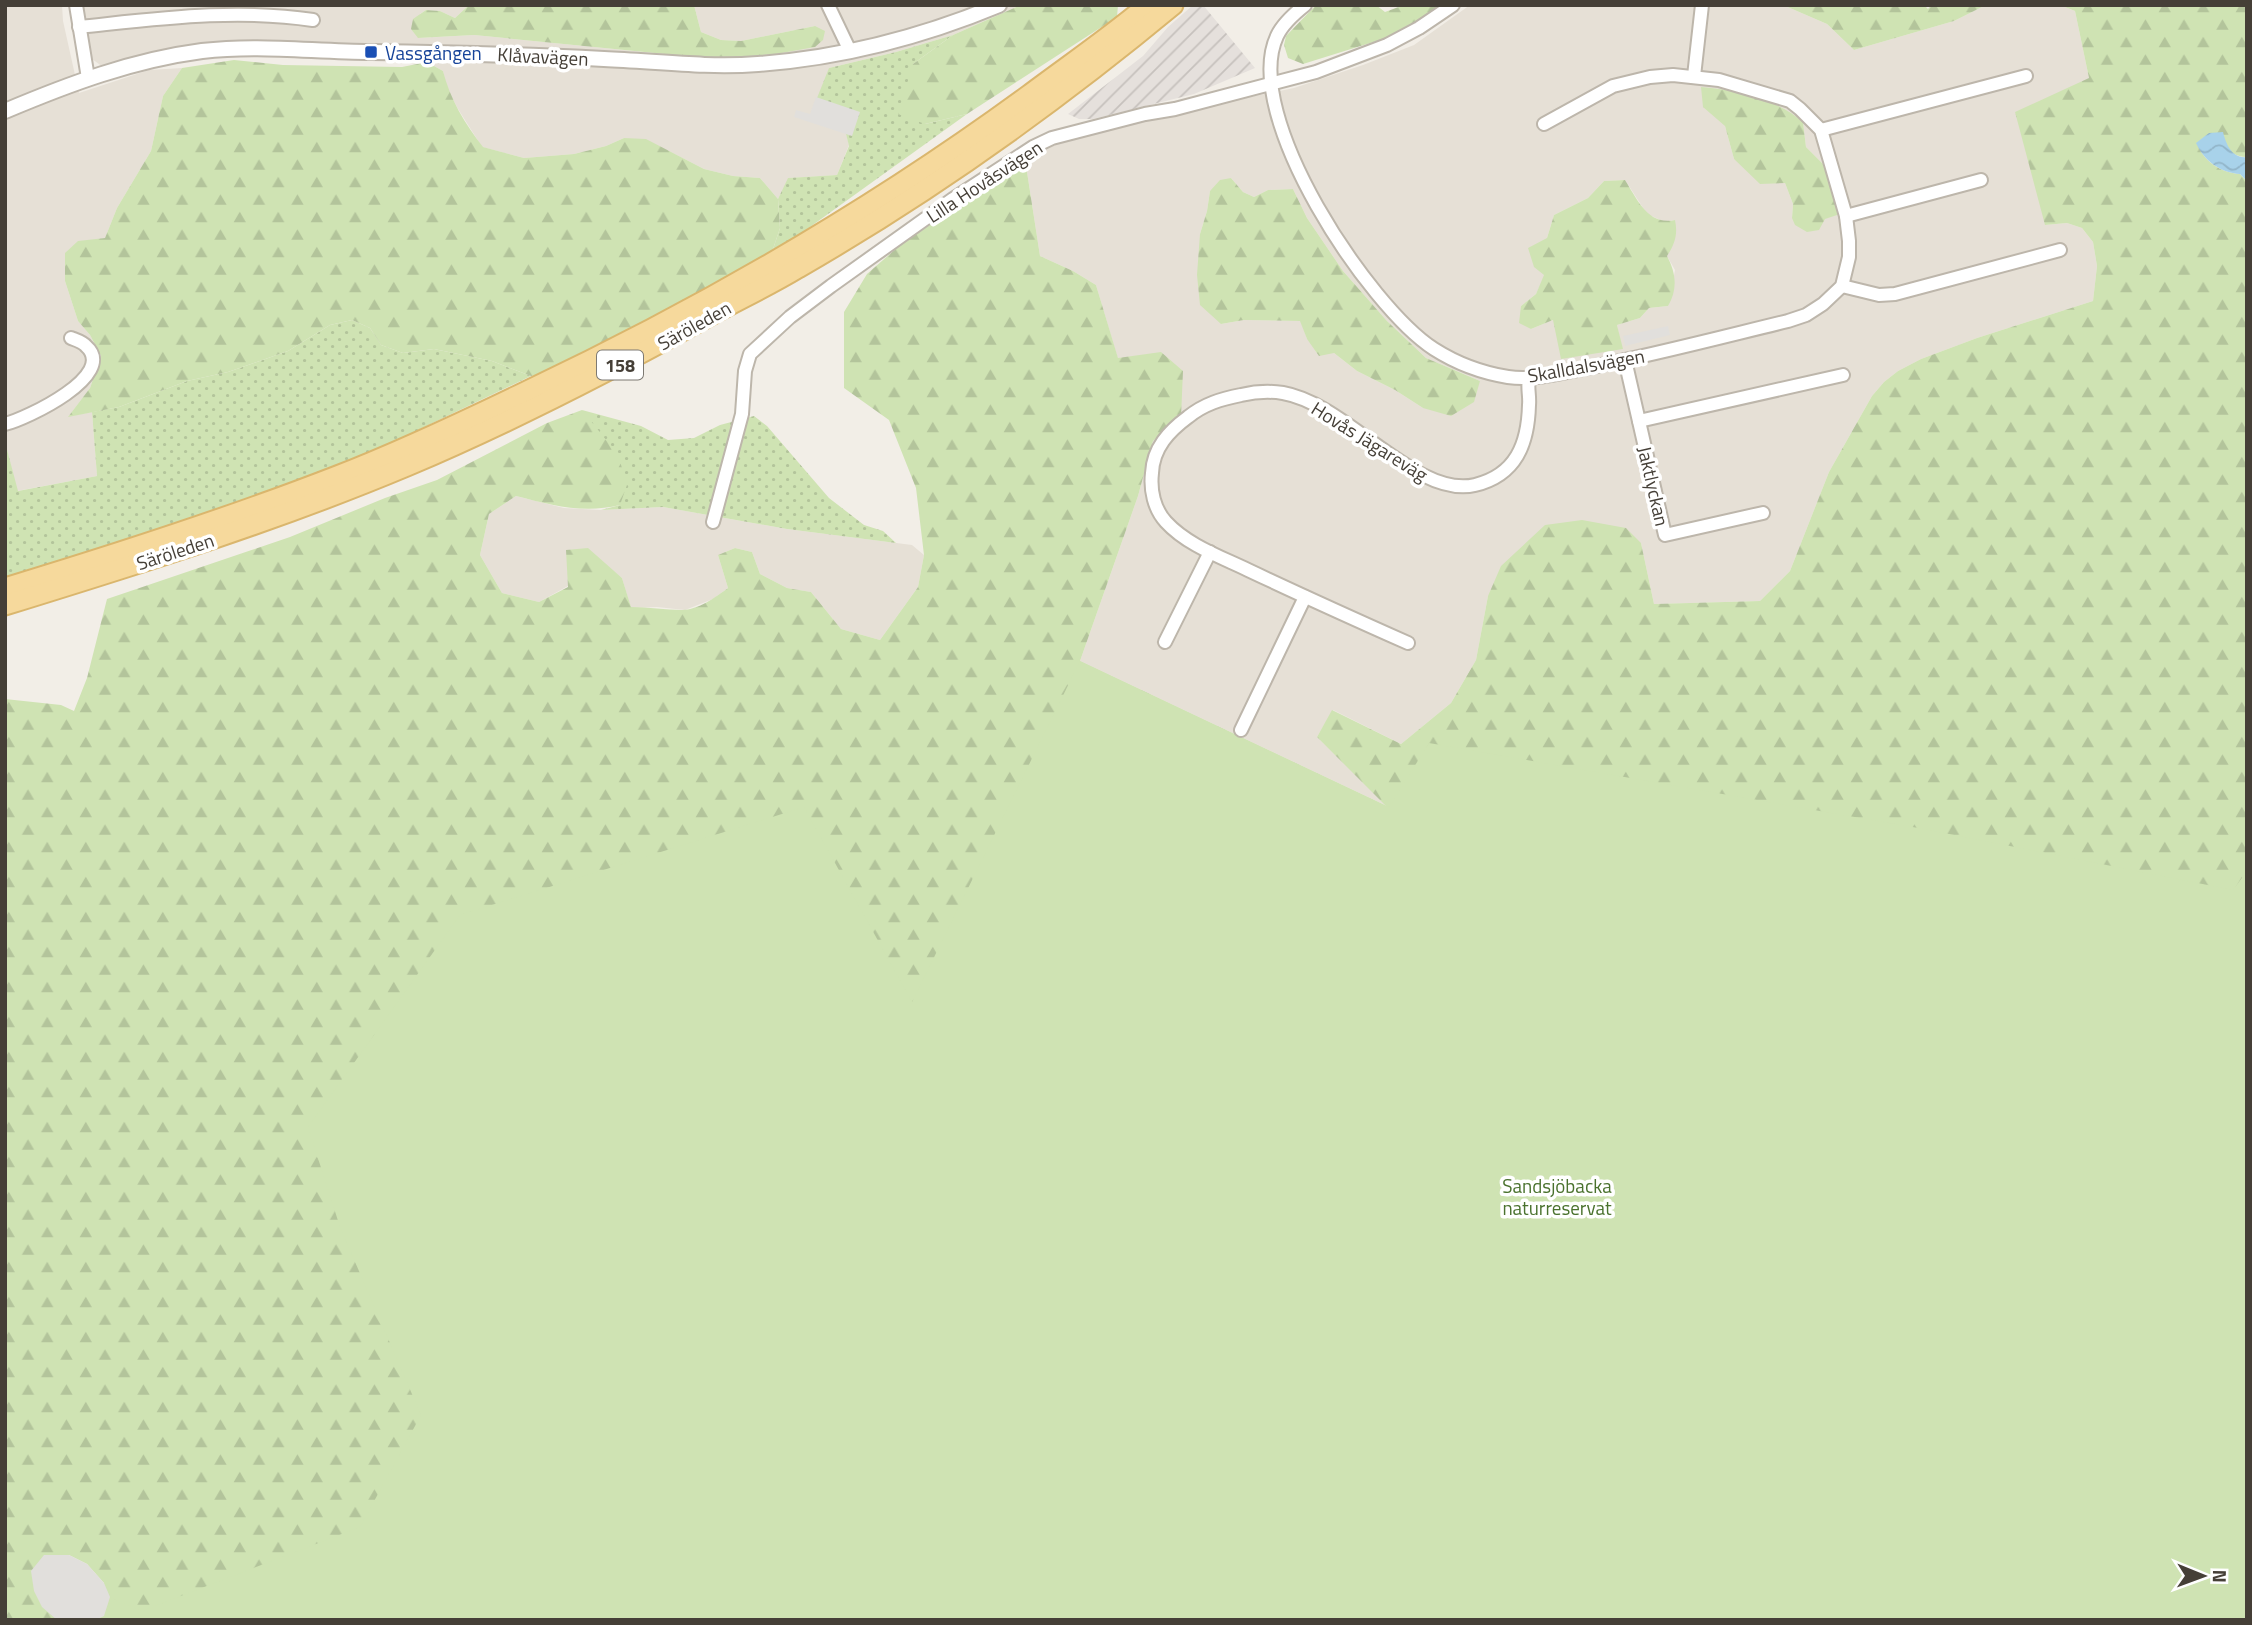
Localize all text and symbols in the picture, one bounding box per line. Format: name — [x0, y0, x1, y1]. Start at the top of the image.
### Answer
place label: Vassgången — [385, 38, 482, 67]
street label: Klåvavägen — [497, 39, 589, 73]
marker: Vassgången — [363, 44, 379, 60]
street label: Lilla Hovåsvägen — [920, 132, 1048, 230]
street label: Säröleden — [652, 293, 736, 357]
street label: Skalldalsvägen — [1525, 340, 1647, 390]
road number: 158 — [597, 351, 643, 380]
street label: Hovås Jägareväg — [1306, 394, 1434, 489]
street label: Jaktlyckan — [1631, 443, 1677, 529]
street label: Säröleden — [132, 525, 218, 577]
park label: Sandsjöbacka naturreservat — [1502, 1171, 1612, 1222]
north arrow — [2168, 1541, 2238, 1611]
text: N — [2206, 1569, 2235, 1583]

